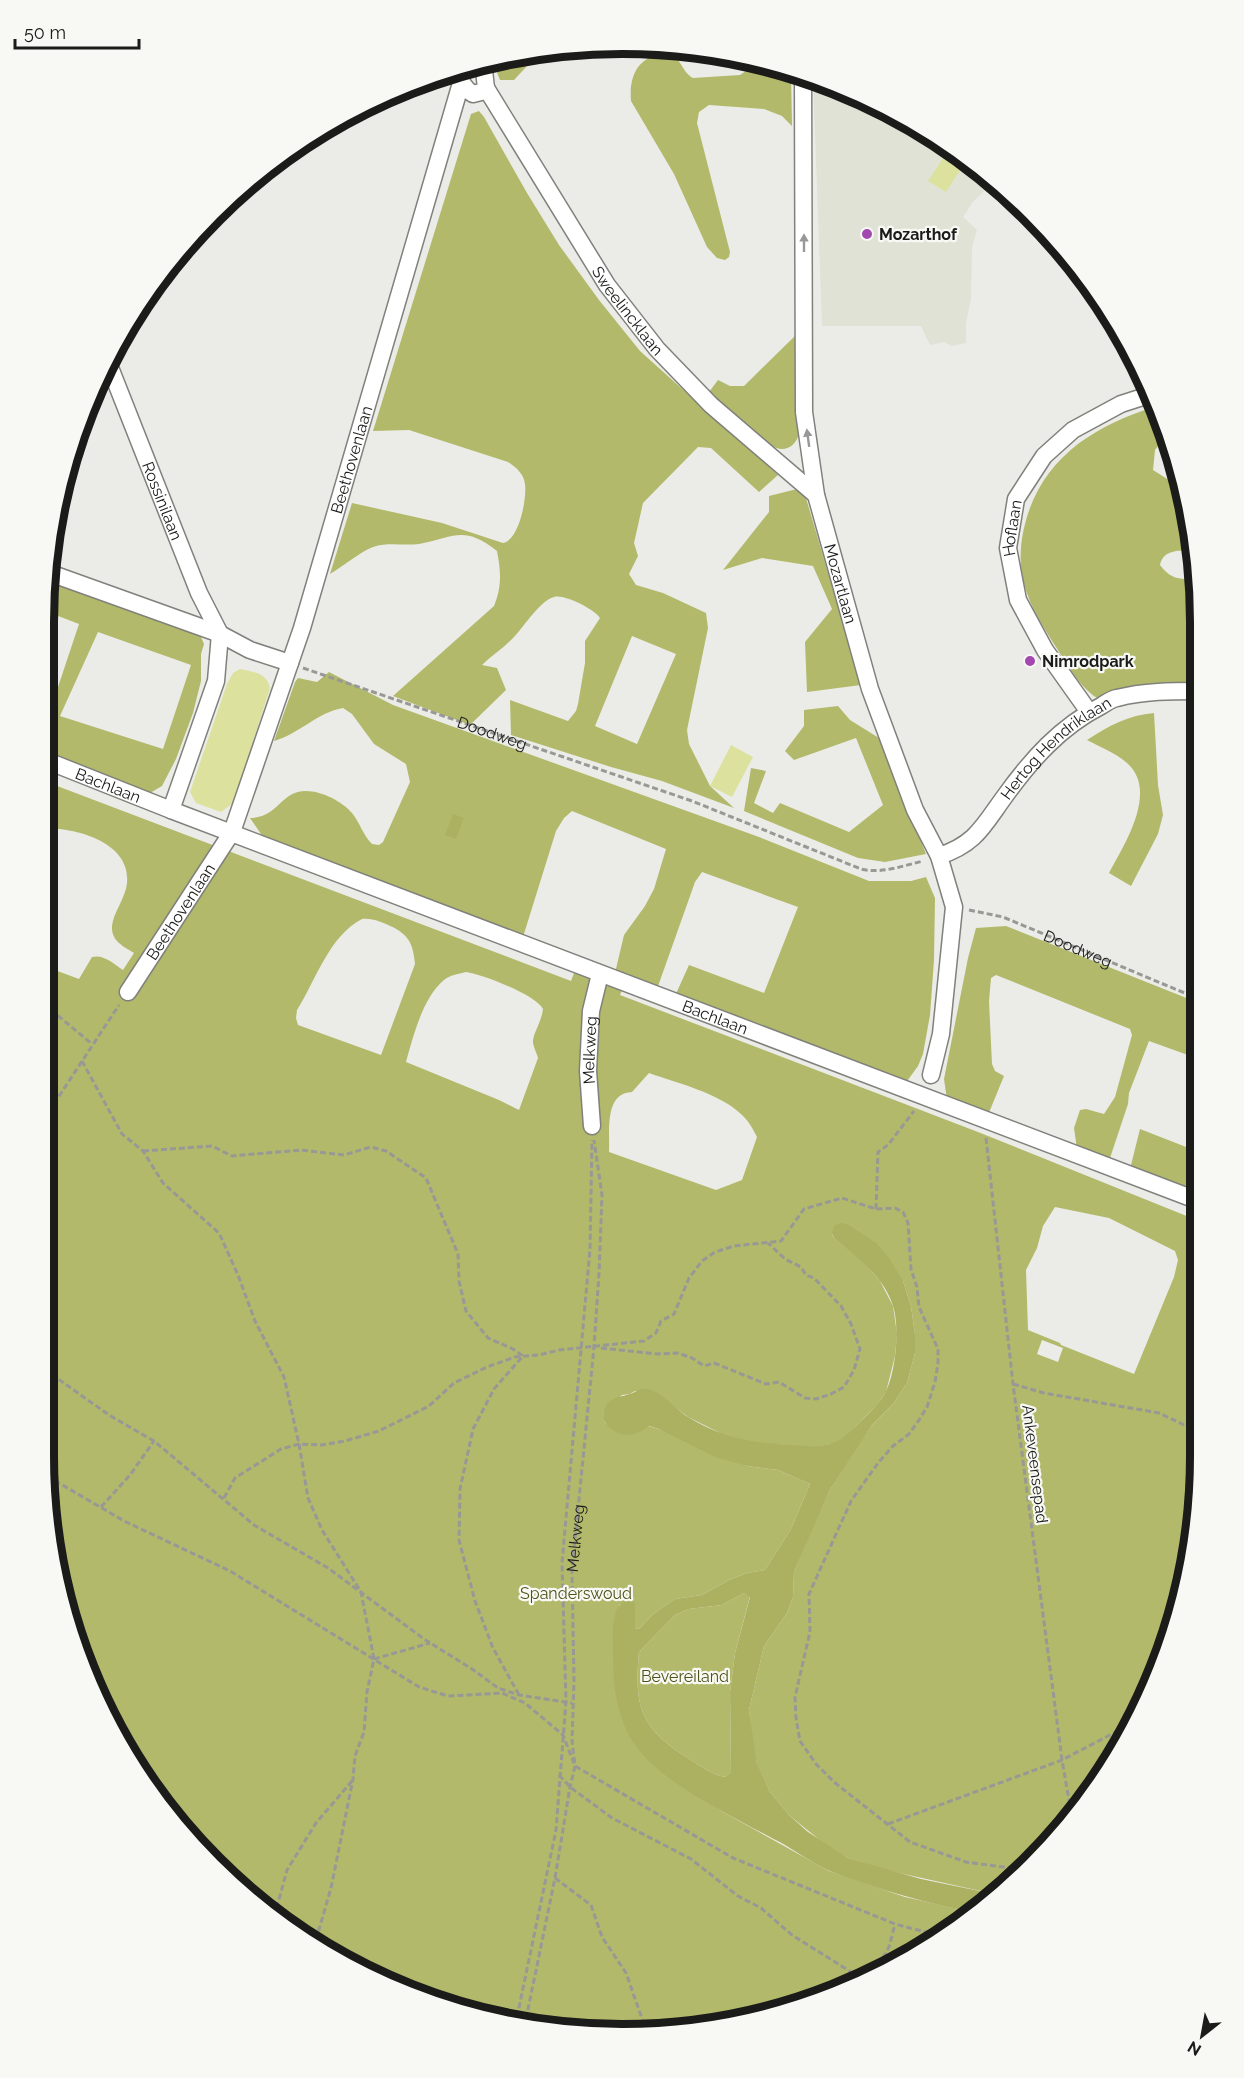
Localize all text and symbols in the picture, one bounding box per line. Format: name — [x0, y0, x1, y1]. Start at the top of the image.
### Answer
scale bar — [15, 12, 140, 50]
text: 50 m — [24, 22, 66, 43]
place label: Mozarthof — [879, 225, 958, 244]
marker: Mozarthof — [860, 227, 874, 241]
one-way arrow — [799, 233, 809, 252]
street label: Sweelincklaan — [588, 263, 667, 359]
street label: Beethovenlaan — [326, 403, 376, 516]
one-way arrow — [803, 428, 812, 447]
street label: Rossinilaan — [139, 459, 187, 543]
street label: Hoflaan — [998, 498, 1025, 558]
street label: Mozartlaan — [821, 542, 861, 626]
place label: Nimrodpark — [1042, 652, 1134, 671]
marker: Nimrodpark — [1023, 654, 1037, 668]
street label: Hertog Hendriklaan — [996, 693, 1115, 803]
street label: Doodweg — [455, 712, 530, 753]
street label: Bachlaan — [73, 764, 144, 807]
street label: Beethovenlaan — [142, 860, 219, 963]
street label: Doodweg — [1041, 926, 1115, 971]
street label: Bachlaan — [680, 996, 751, 1038]
street label: Melkweg — [578, 1016, 600, 1085]
street label: Ankeveensepad — [1018, 1404, 1052, 1524]
street label: Melkweg — [562, 1503, 588, 1573]
park label: Spanderswoud — [520, 1584, 632, 1603]
park label: Bevereiland — [641, 1667, 729, 1686]
north arrow — [1172, 2006, 1232, 2066]
text: N — [1184, 2037, 1205, 2060]

